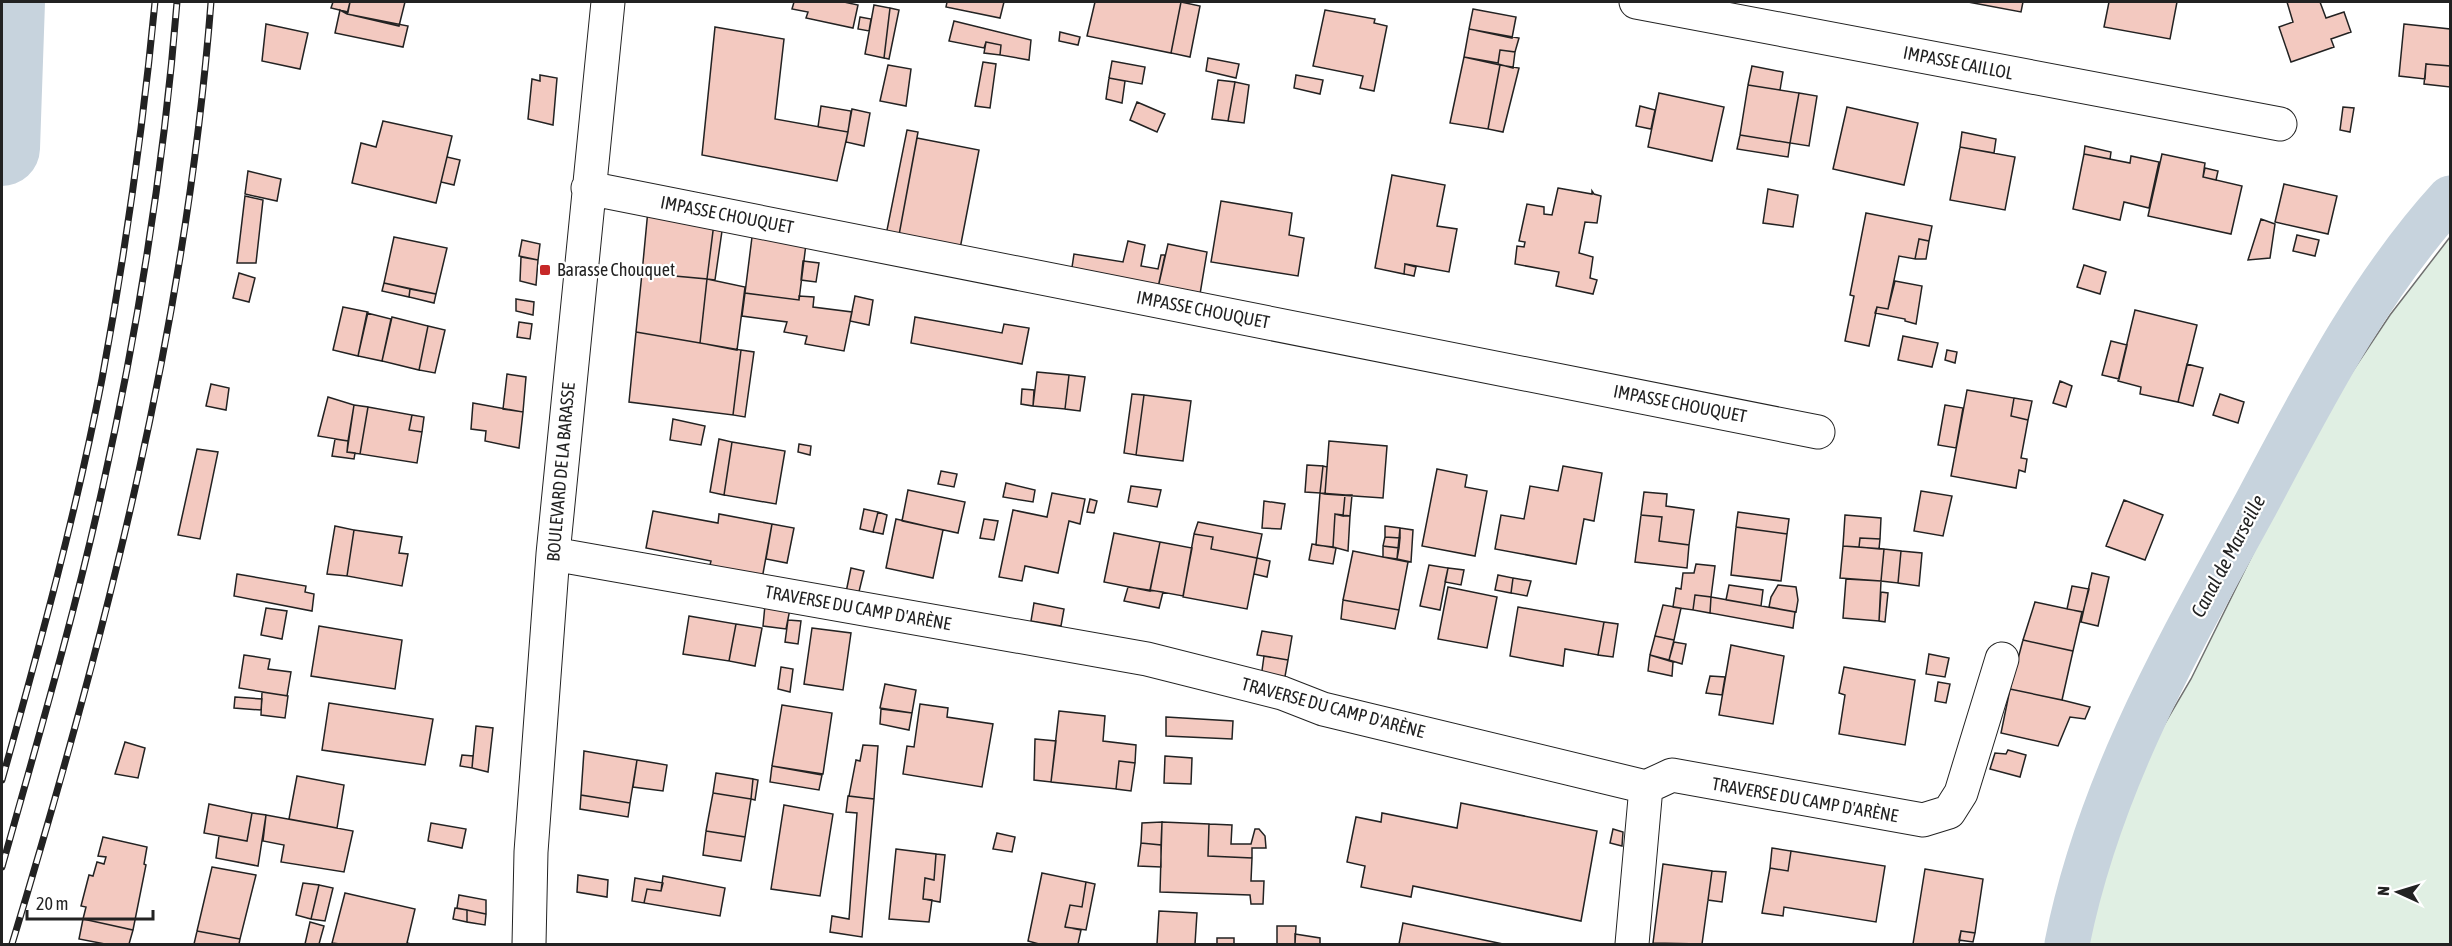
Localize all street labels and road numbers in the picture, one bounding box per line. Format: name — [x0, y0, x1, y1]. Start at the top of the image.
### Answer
street label: IMPASSE CAILLOL — [1901, 42, 2015, 83]
street label: IMPASSE CHOUQUET — [659, 191, 796, 238]
street label: IMPASSE CHOUQUET — [1135, 286, 1272, 333]
street label: IMPASSE CHOUQUET — [1612, 380, 1749, 427]
street label: BOULEVARD DE LA BARASSE — [542, 381, 579, 562]
street label: TRAVERSE DU CAMP D'ARÈNE — [763, 581, 953, 634]
street label: TRAVERSE DU CAMP D'ARÈNE — [1239, 673, 1427, 742]
street label: TRAVERSE DU CAMP D'ARÈNE — [1710, 773, 1900, 826]

